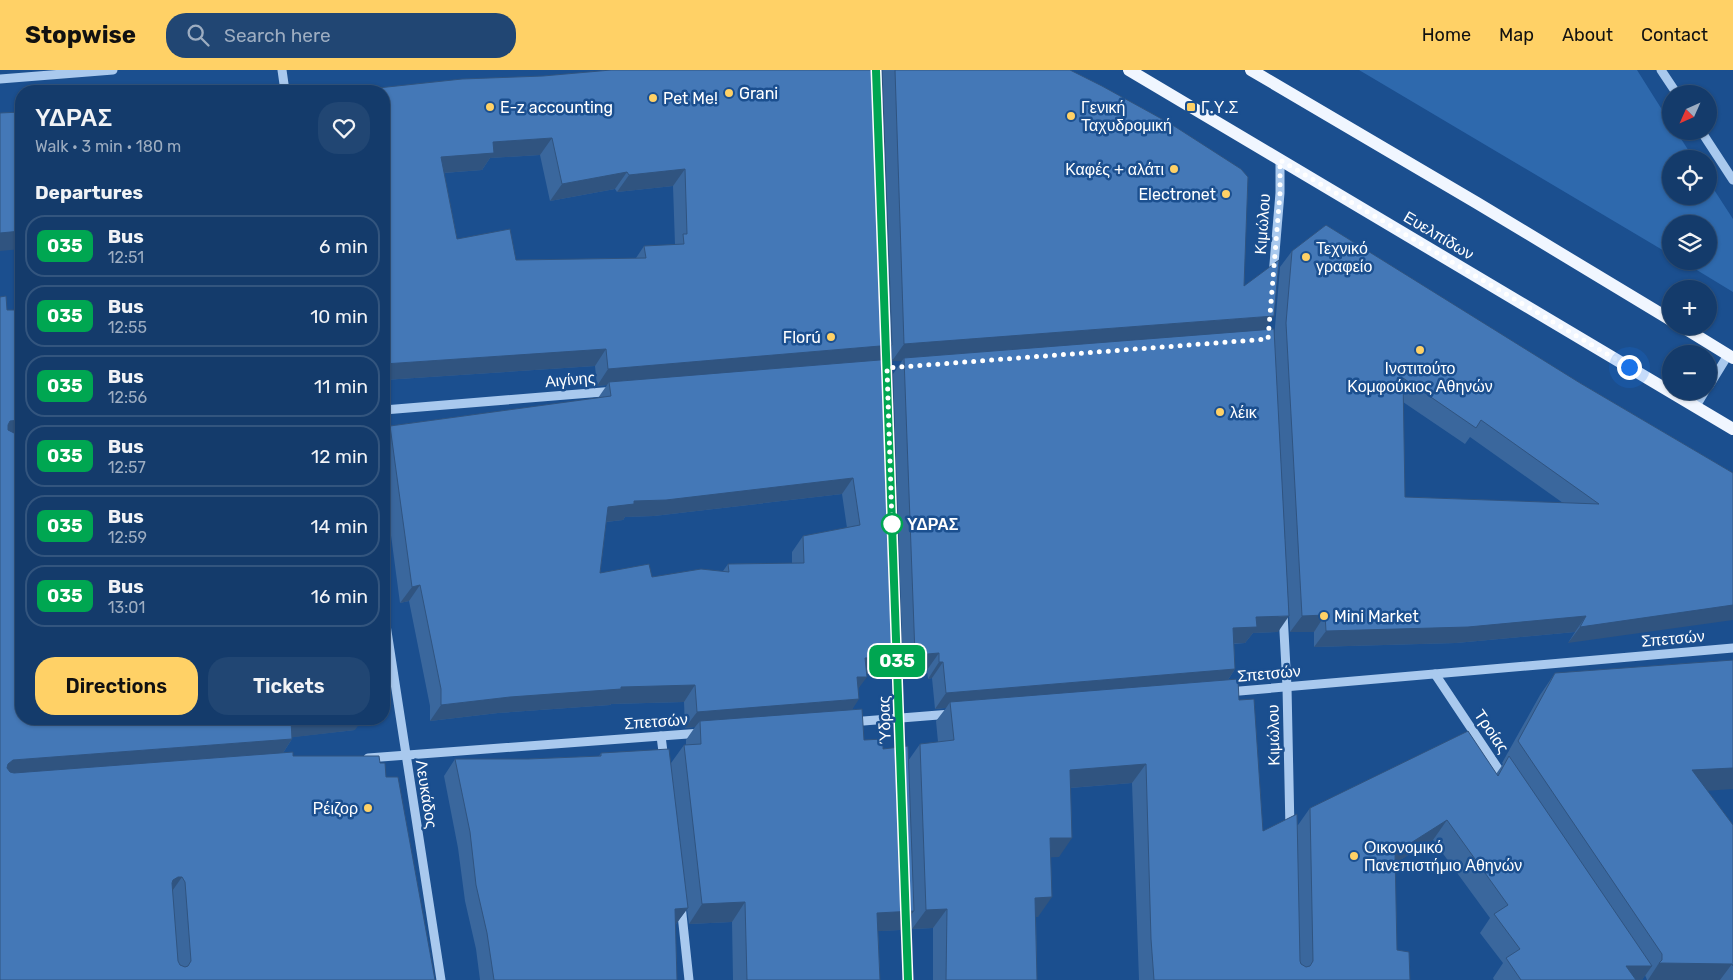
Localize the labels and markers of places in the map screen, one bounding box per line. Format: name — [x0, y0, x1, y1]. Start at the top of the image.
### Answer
place label: Grani — [739, 84, 778, 103]
marker: Grani — [723, 87, 735, 99]
place label: Pet Me! — [663, 89, 718, 108]
marker: Pet Me! — [647, 92, 659, 104]
place label: E-z accounting — [500, 98, 613, 117]
place label: Γενική Ταχυδρομική — [1081, 98, 1172, 135]
place label: Γ.Υ.Σ — [1201, 98, 1239, 117]
marker: E-z accounting — [484, 101, 496, 113]
marker: Γ.Υ.Σ — [1185, 101, 1197, 113]
marker: Γενική Ταχυδρομική — [1065, 110, 1077, 122]
place label: Καφές + αλάτι — [1065, 160, 1164, 179]
marker: Καφές + αλάτι — [1168, 163, 1180, 175]
place label: Electronet — [1138, 185, 1216, 204]
marker: Electronet — [1220, 188, 1232, 200]
place label: Τεχνικό γραφείο — [1316, 239, 1372, 276]
marker: Τεχνικό γραφείο — [1300, 251, 1312, 263]
place label: Florú — [783, 328, 821, 347]
marker: Florú — [825, 331, 837, 343]
marker: Ινστιτούτο Κομφούκιος Αθηνών — [1414, 344, 1426, 356]
place label: Ινστιτούτο Κομφούκιος Αθηνών — [1347, 359, 1493, 396]
place label: λέικ — [1230, 403, 1258, 422]
marker: λέικ — [1214, 406, 1226, 418]
marker: ΥΔΡΑΣ — [881, 513, 903, 535]
place label: ΥΔΡΑΣ — [907, 515, 959, 534]
place label: Mini Market — [1334, 607, 1419, 626]
marker: Mini Market — [1318, 610, 1330, 622]
place label: Ρέιζορ — [313, 799, 358, 818]
marker: Ρέιζορ — [362, 802, 374, 814]
place label: Οικονομικό Πανεπιστήμιο Αθηνών — [1364, 838, 1522, 875]
marker: Οικονομικό Πανεπιστήμιο Αθηνών — [1348, 850, 1360, 862]

